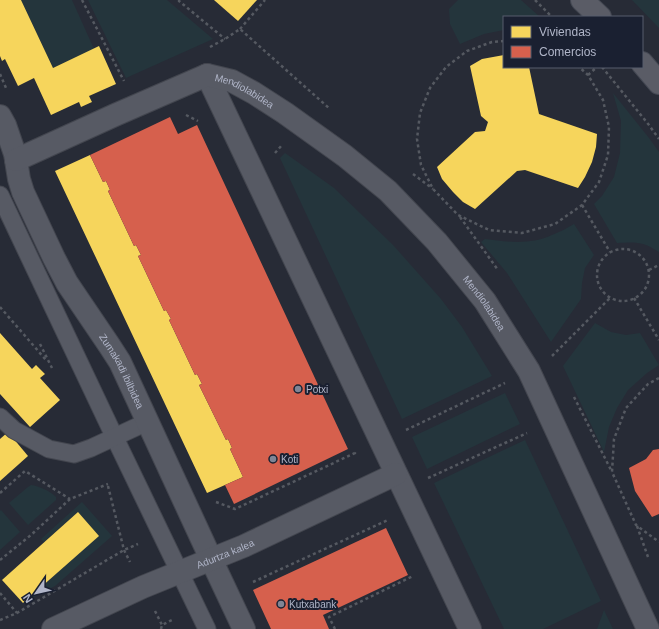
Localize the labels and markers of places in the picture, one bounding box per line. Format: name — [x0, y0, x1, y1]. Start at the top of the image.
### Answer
marker: Potxi — [293, 384, 303, 394]
place label: Potxi — [306, 384, 328, 395]
marker: Koti — [268, 454, 278, 464]
place label: Koti — [281, 454, 298, 465]
marker: Kutxabank — [276, 599, 286, 609]
place label: Kutxabank — [289, 599, 337, 610]

